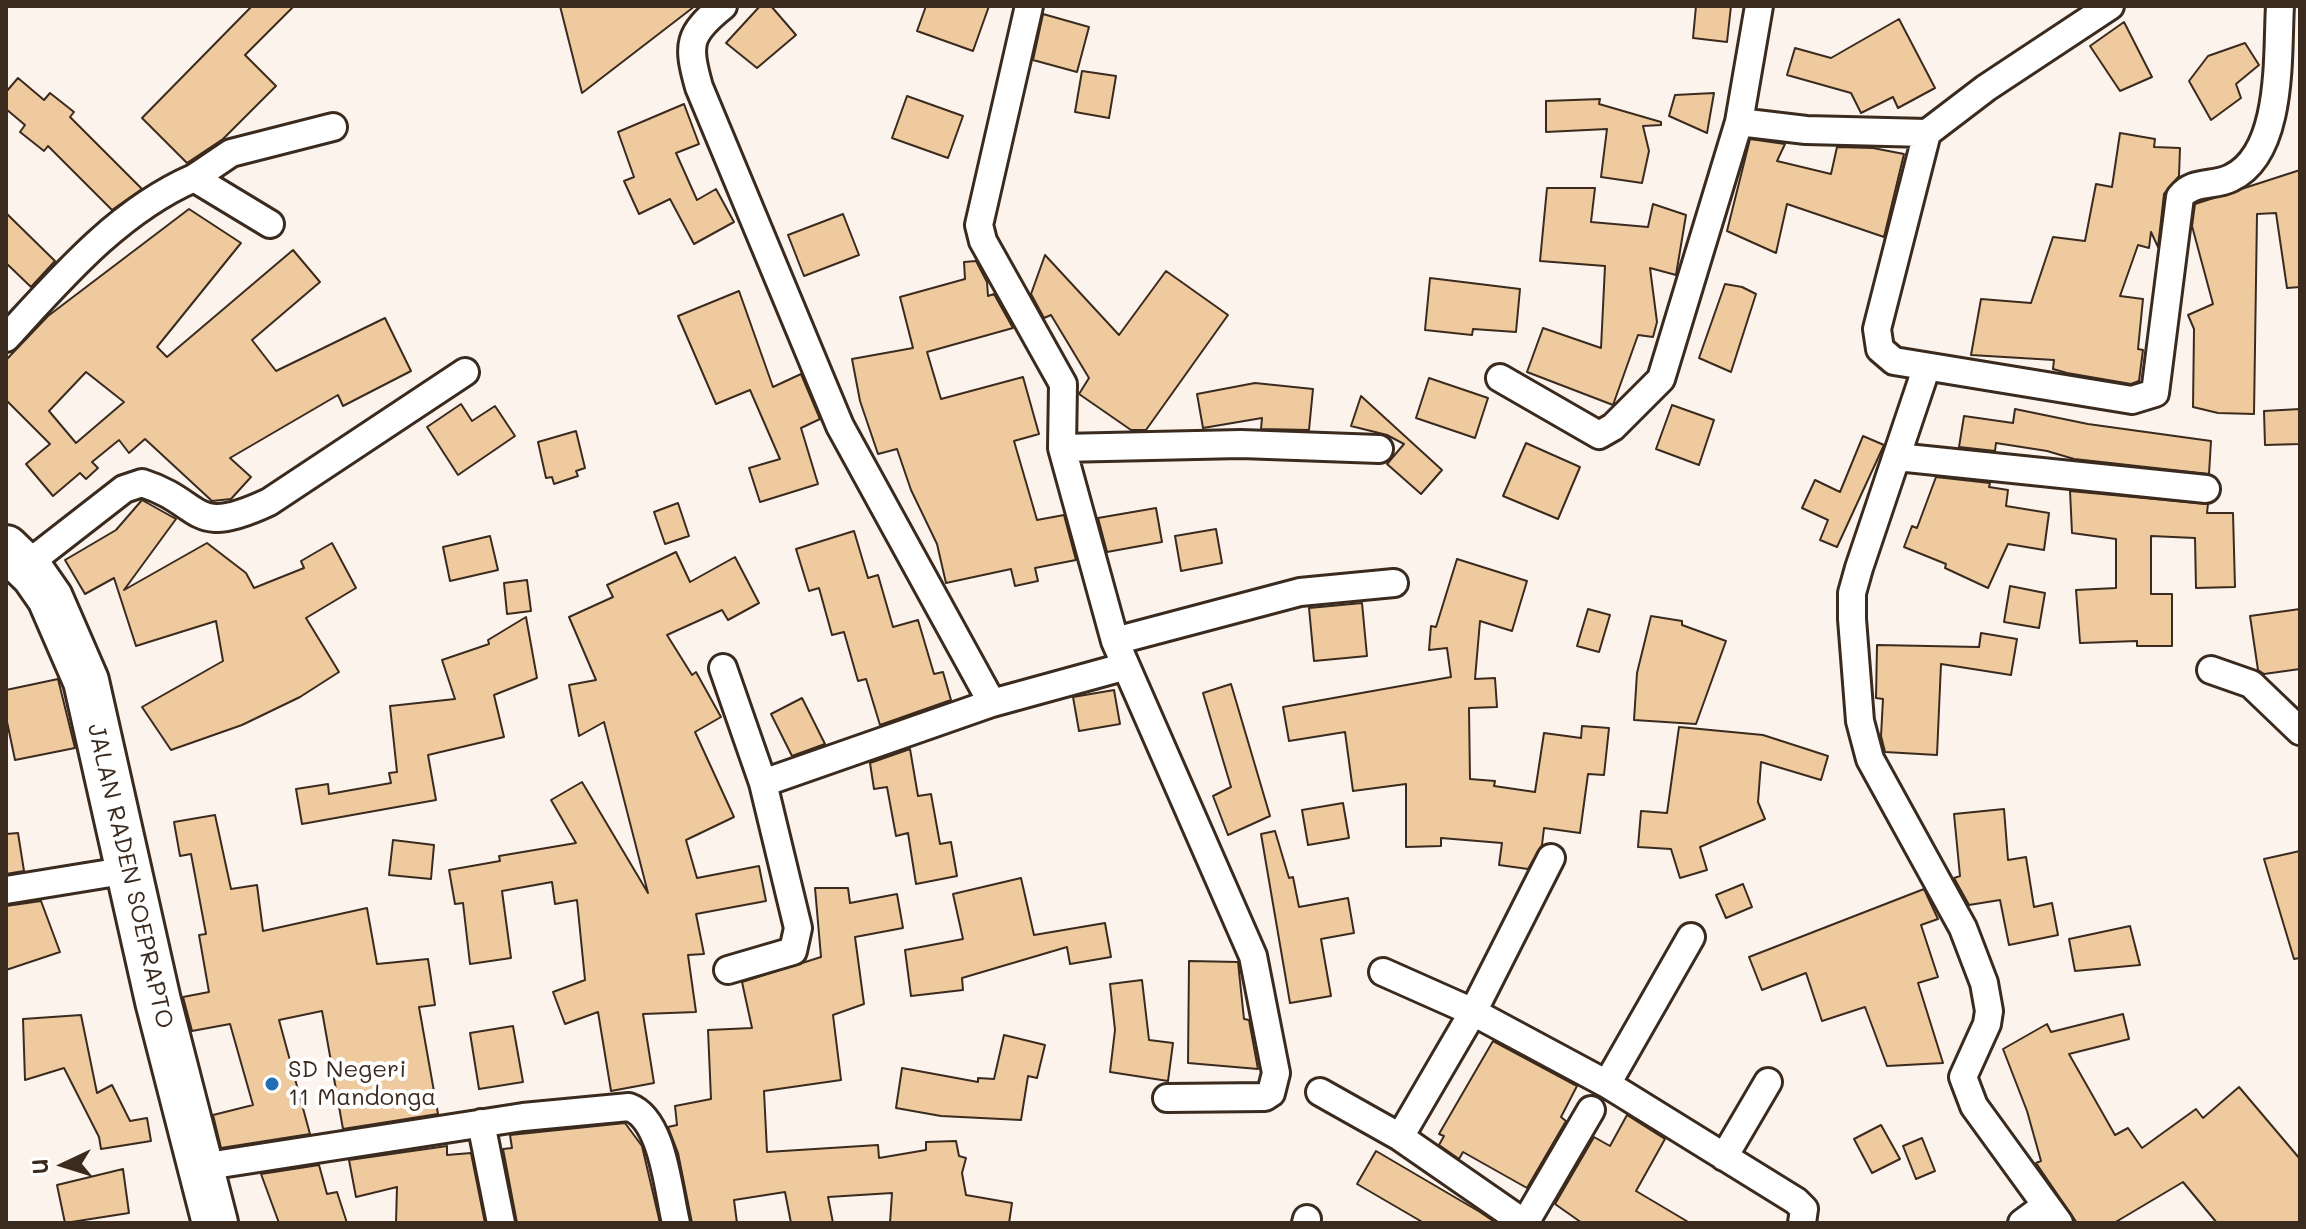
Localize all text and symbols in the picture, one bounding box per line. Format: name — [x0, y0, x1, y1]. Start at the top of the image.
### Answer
street label: JALAN RADEN SOEPRAPTO — [81, 721, 179, 1031]
place label: SD Negeri 11 Mandonga — [288, 1056, 436, 1112]
marker: SD Negeri 11 Mandonga — [263, 1075, 281, 1093]
north arrow — [24, 1125, 104, 1205]
text: U — [25, 1158, 55, 1175]

